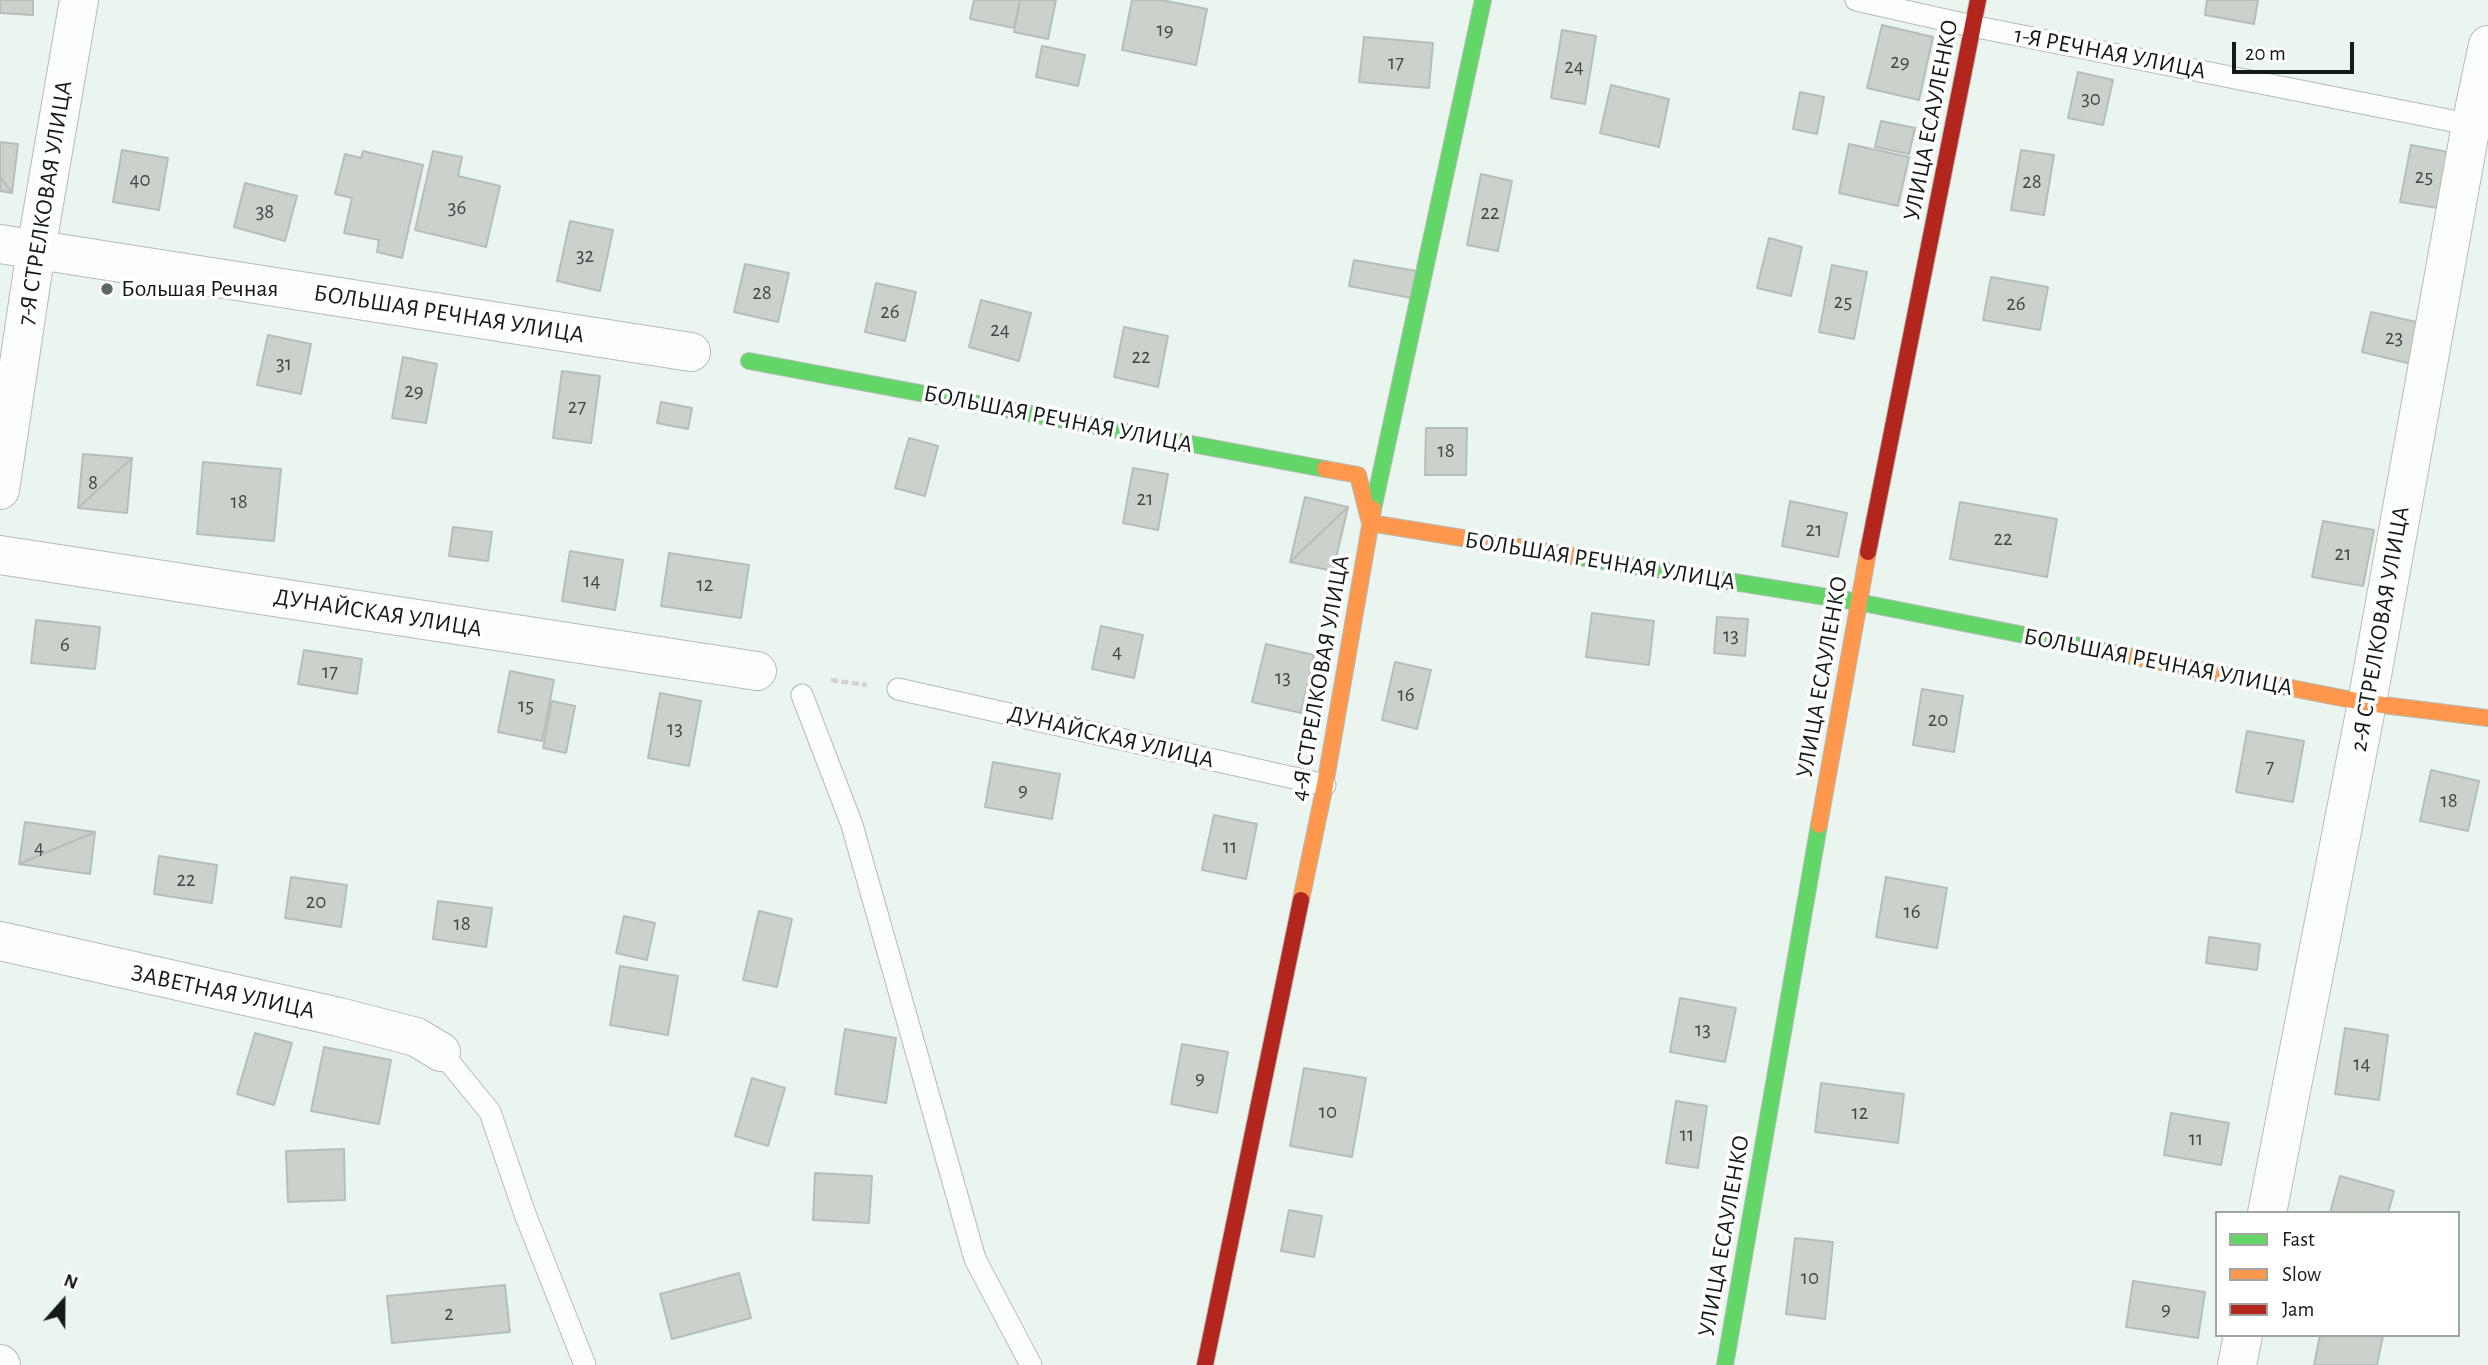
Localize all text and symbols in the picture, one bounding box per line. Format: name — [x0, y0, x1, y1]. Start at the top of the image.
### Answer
house number: 19 — [1156, 17, 1174, 43]
street label: УЛИЦА ЕСАУЛЕНКО — [1897, 17, 1965, 223]
street label: 1-Я РЕЧНАЯ УЛИЦА — [2012, 20, 2208, 86]
scale bar — [2236, 28, 2358, 72]
text: 20 m — [2245, 43, 2286, 64]
house number: 29 — [1890, 49, 1910, 75]
house number: 17 — [1388, 50, 1404, 76]
house number: 24 — [1564, 54, 1584, 80]
street label: 7-Я СТРЕЛКОВАЯ УЛИЦА — [11, 79, 79, 327]
house number: 30 — [2081, 86, 2101, 112]
house number: 25 — [2415, 164, 2433, 190]
house number: 40 — [129, 167, 151, 193]
house number: 28 — [2022, 169, 2042, 195]
house number: 36 — [448, 195, 466, 221]
house number: 38 — [256, 199, 274, 225]
house number: 22 — [1480, 200, 1500, 226]
house number: 32 — [576, 243, 594, 269]
place label: Большая Речная — [121, 275, 278, 303]
street label: БОЛЬШАЯ РЕЧНАЯ УЛИЦА — [312, 278, 586, 350]
house number: 28 — [752, 280, 772, 306]
marker: Большая Речная — [99, 281, 115, 297]
house number: 25 — [1834, 289, 1852, 315]
house number: 26 — [2006, 291, 2026, 317]
house number: 26 — [880, 299, 900, 325]
house number: 24 — [990, 317, 1010, 343]
house number: 23 — [2385, 325, 2403, 351]
house number: 22 — [1131, 344, 1151, 370]
house number: 31 — [276, 351, 292, 377]
house number: 29 — [404, 378, 424, 404]
street label: БОЛЬШАЯ РЕЧНАЯ УЛИЦА — [921, 379, 1195, 459]
house number: 27 — [568, 394, 586, 420]
house number: 18 — [1437, 438, 1455, 464]
house number: 8 — [88, 470, 98, 496]
house number: 21 — [1137, 486, 1153, 512]
house number: 18 — [230, 489, 248, 515]
street label: 2-Я СТРЕЛКОВАЯ УЛИЦА — [2344, 504, 2416, 754]
house number: 21 — [1806, 517, 1822, 543]
street label: БОЛЬШАЯ РЕЧНАЯ УЛИЦА — [1463, 525, 1737, 597]
house number: 22 — [1993, 526, 2013, 552]
house number: 21 — [2335, 541, 2351, 567]
street label: 4-Я СТРЕЛКОВАЯ УЛИЦА — [1284, 553, 1356, 803]
house number: 14 — [583, 568, 601, 594]
house number: 12 — [697, 572, 713, 598]
street label: УЛИЦА ЕСАУЛЕНКО — [1790, 574, 1854, 780]
street label: ДУНАЙСКАЯ УЛИЦА — [272, 582, 484, 644]
street label: БОЛЬШАЯ РЕЧНАЯ УЛИЦА — [2021, 622, 2295, 702]
house number: 13 — [1723, 623, 1739, 649]
house number: 6 — [60, 632, 70, 658]
house number: 4 — [1112, 639, 1122, 665]
house number: 17 — [322, 659, 338, 685]
house number: 13 — [1275, 665, 1291, 691]
house number: 16 — [1397, 682, 1415, 708]
house number: 15 — [518, 693, 534, 719]
street label: ДУНАЙСКАЯ УЛИЦА — [1005, 699, 1217, 775]
house number: 20 — [1928, 707, 1948, 733]
house number: 13 — [667, 716, 683, 742]
house number: 7 — [2266, 754, 2274, 780]
house number: 9 — [1018, 777, 1028, 803]
house number: 18 — [2440, 788, 2458, 814]
house number: 11 — [1223, 834, 1237, 860]
house number: 4 — [34, 835, 44, 861]
house number: 22 — [176, 867, 196, 893]
house number: 20 — [306, 889, 326, 915]
house number: 16 — [1903, 899, 1921, 925]
house number: 18 — [453, 911, 471, 937]
street label: ЗАВЕТНАЯ УЛИЦА — [128, 958, 318, 1026]
house number: 13 — [1695, 1017, 1711, 1043]
house number: 14 — [2353, 1051, 2371, 1077]
house number: 9 — [1195, 1065, 1205, 1091]
house number: 10 — [1319, 1099, 1337, 1125]
house number: 12 — [1852, 1100, 1868, 1126]
house number: 11 — [1680, 1122, 1694, 1148]
house number: 11 — [2189, 1126, 2203, 1152]
street label: УЛИЦА ЕСАУЛЕНКО — [1692, 1133, 1756, 1339]
legend — [2215, 1211, 2460, 1337]
text: Fast — [2282, 1229, 2315, 1250]
text: Slow — [2282, 1264, 2321, 1285]
house number: 10 — [1801, 1265, 1819, 1291]
north arrow — [28, 1267, 98, 1337]
text: N — [61, 1271, 80, 1293]
house number: 9 — [2161, 1296, 2171, 1322]
text: Jam — [2282, 1299, 2314, 1320]
house number: 2 — [444, 1301, 454, 1327]

